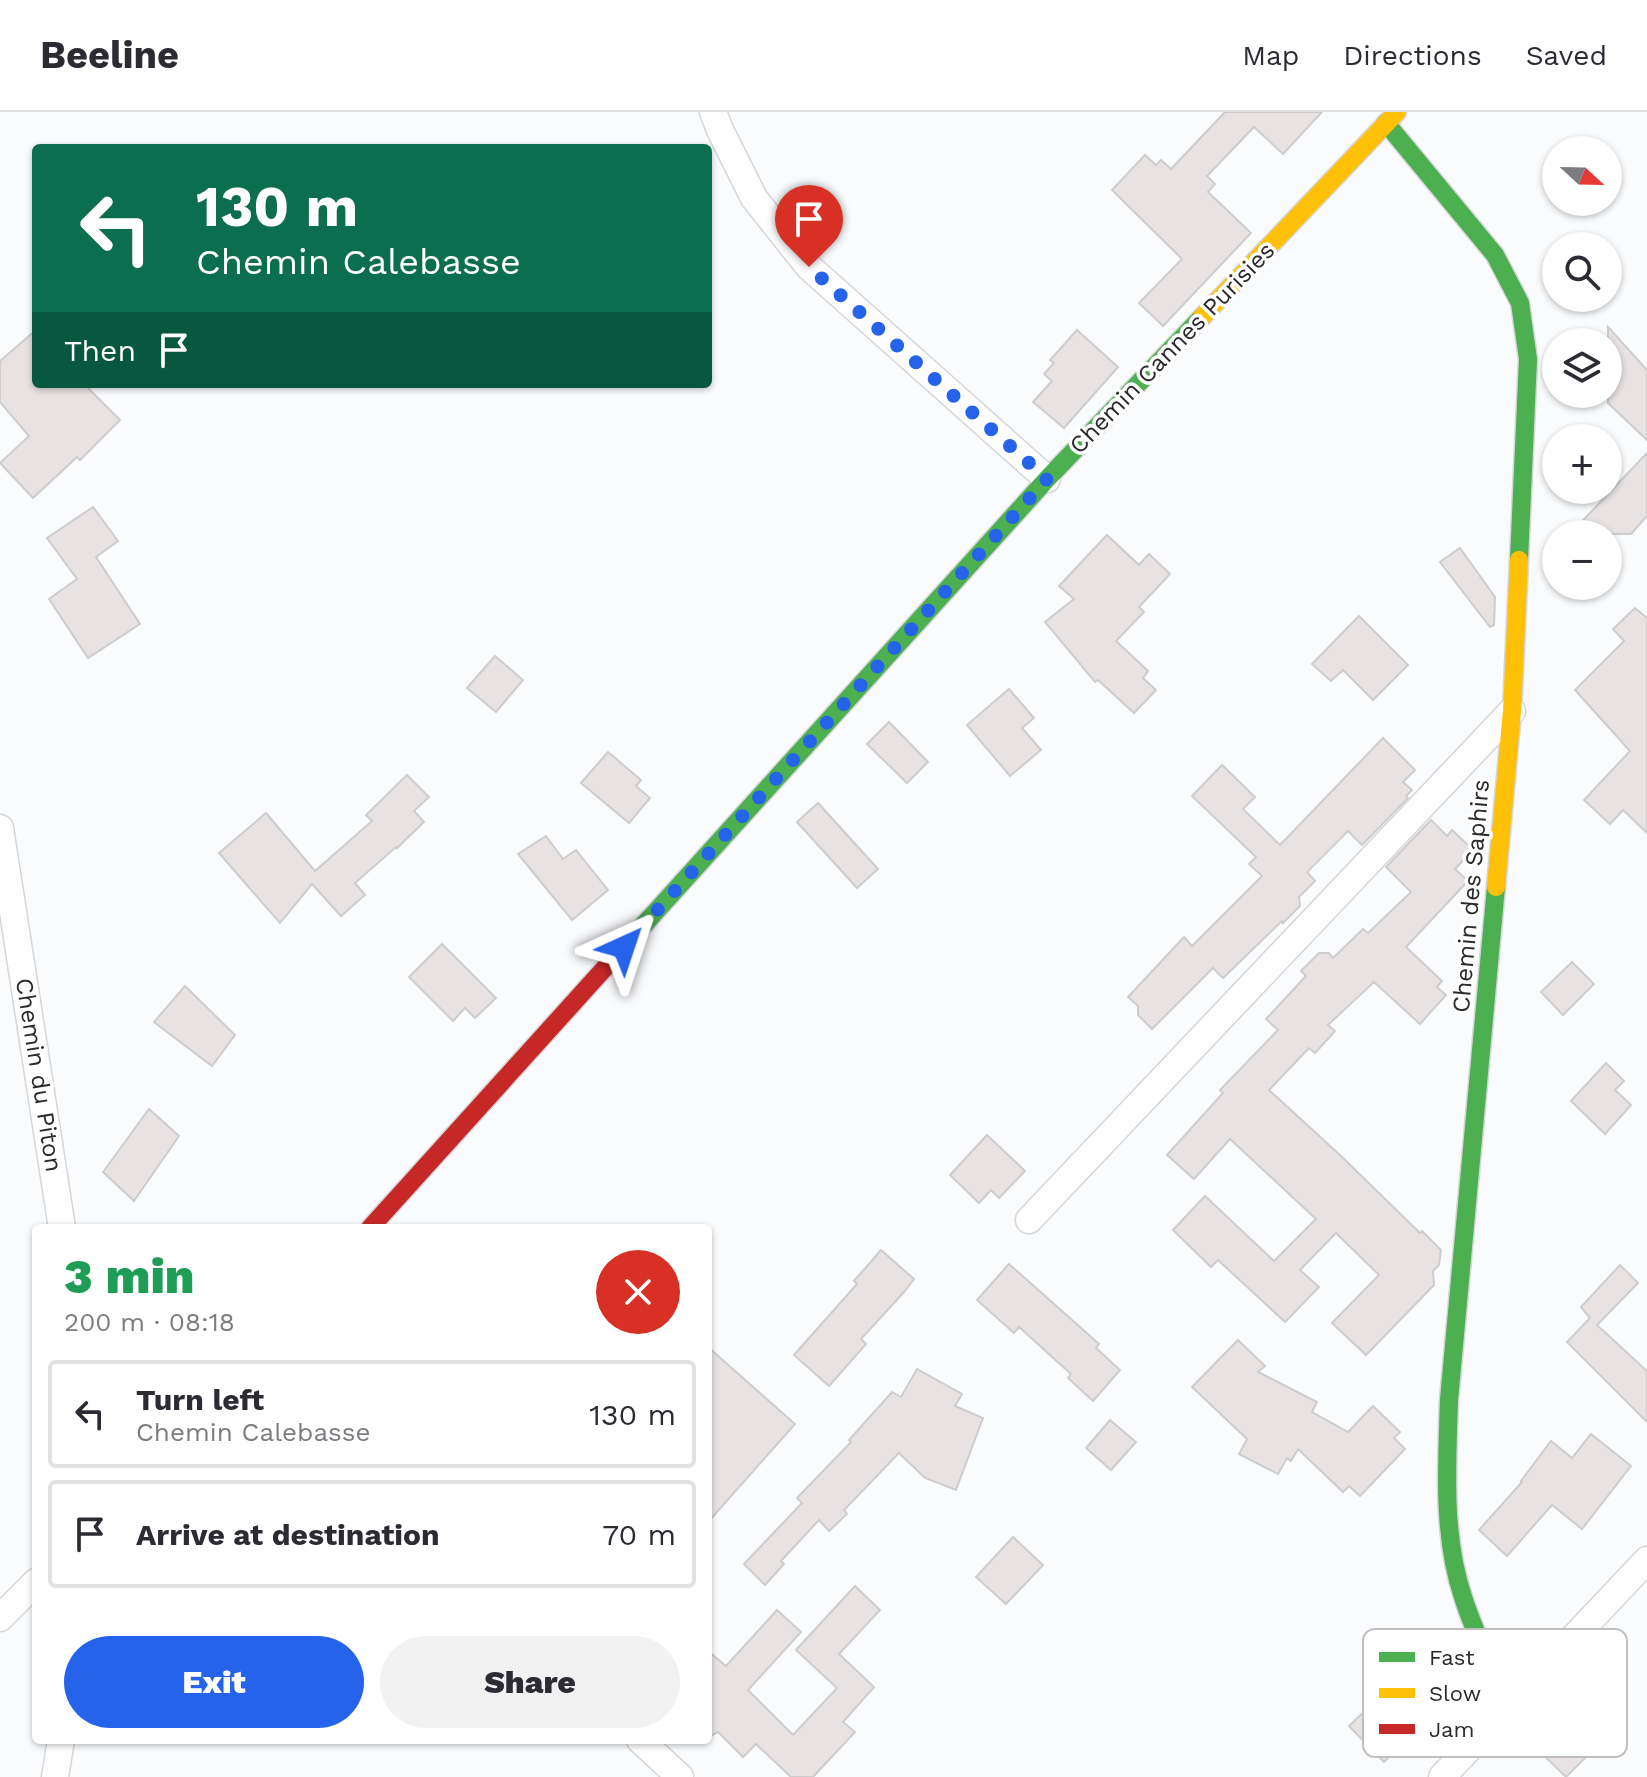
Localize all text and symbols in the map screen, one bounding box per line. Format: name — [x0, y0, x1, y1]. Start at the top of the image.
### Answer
text: Beeline — [40, 33, 179, 77]
text: Map — [1242, 39, 1299, 72]
text: Directions — [1343, 39, 1482, 72]
text: Saved — [1526, 39, 1607, 72]
north arrow — [1542, 136, 1622, 216]
map controls — [1542, 136, 1622, 600]
text: 130 m — [196, 174, 358, 240]
icon: left — [64, 176, 168, 280]
pin — [775, 185, 843, 267]
icon: arrive — [787, 197, 831, 241]
button: search — [1542, 232, 1622, 312]
street label: Chemin Cannes Purisies — [1064, 236, 1280, 460]
text: Chemin Calebasse — [196, 241, 521, 283]
icon: arrive — [152, 328, 196, 372]
button: layers — [1542, 328, 1622, 408]
text: Then — [64, 333, 136, 368]
button: + — [1542, 424, 1622, 504]
button: − — [1542, 520, 1622, 600]
street label: Chemin des Saphirs — [1447, 778, 1495, 1014]
position arrow — [582, 905, 666, 989]
street label: Chemin du Piton — [10, 976, 68, 1174]
text: 3 min — [64, 1248, 195, 1305]
button: close — [596, 1250, 680, 1334]
text: 200 m · 08:18 — [64, 1307, 235, 1337]
text: Turn left — [136, 1382, 264, 1417]
icon: left — [68, 1392, 112, 1436]
text: 130 m — [589, 1397, 676, 1432]
text: Chemin Calebasse — [136, 1417, 371, 1447]
icon: arrive — [68, 1512, 112, 1556]
text: Arrive at destination — [136, 1517, 440, 1552]
text: 70 m — [602, 1517, 676, 1552]
legend — [1363, 1629, 1627, 1757]
button: Exit — [64, 1636, 364, 1728]
button: Share — [380, 1636, 680, 1728]
text: Fast — [1429, 1645, 1475, 1670]
text: Slow — [1429, 1681, 1481, 1706]
text: Jam — [1429, 1717, 1474, 1742]

